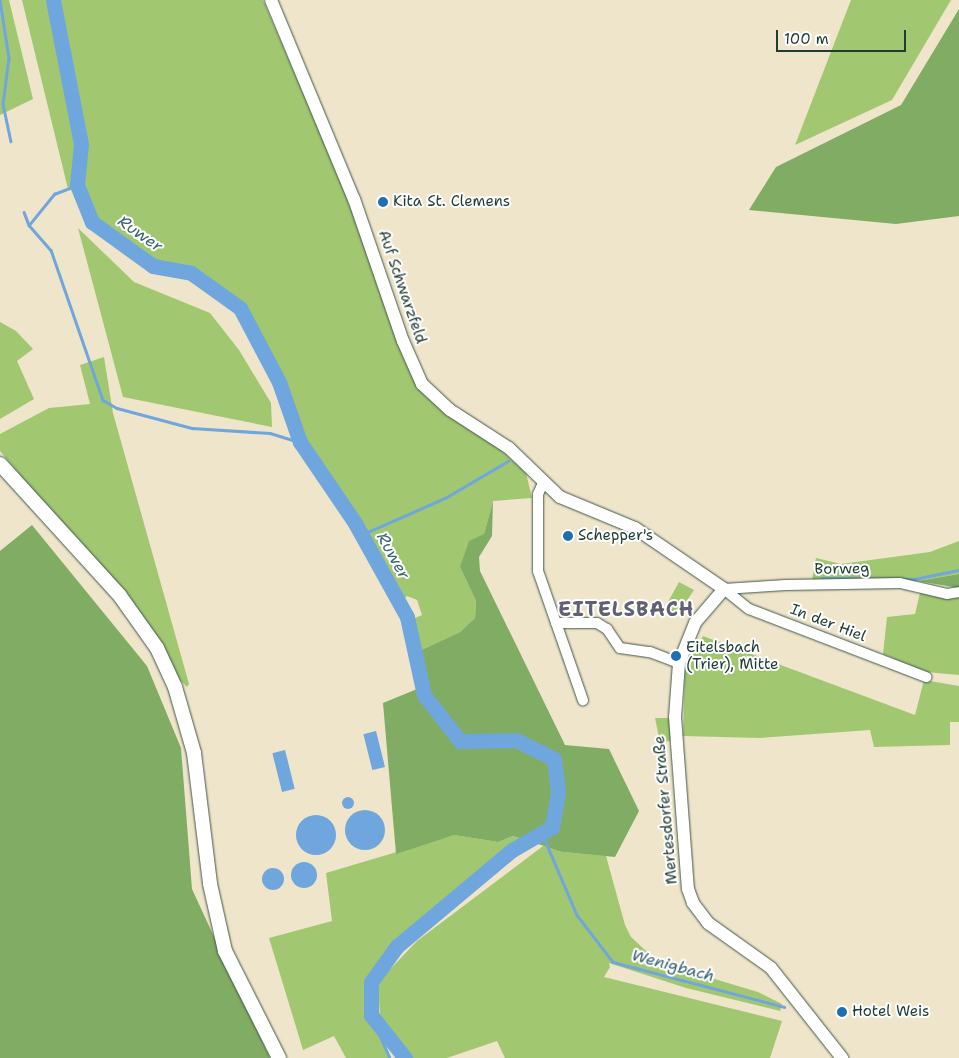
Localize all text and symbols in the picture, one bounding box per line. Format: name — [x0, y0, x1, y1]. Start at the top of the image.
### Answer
scale bar — [779, 20, 909, 52]
text: 100 m — [784, 29, 829, 49]
place label: Kita St. Clemens — [393, 193, 510, 211]
marker: Kita St. Clemens — [377, 196, 389, 208]
water label: Ruwer — [114, 212, 166, 256]
street label: Auf Schwarzfeld — [374, 228, 430, 346]
place label: Schepper's — [578, 527, 653, 545]
water label: Ruwer — [372, 529, 414, 583]
marker: Schepper's — [562, 530, 574, 542]
street label: Borweg — [814, 560, 870, 578]
district label: EITELSBACH — [557, 597, 695, 621]
street label: In der Hiel — [788, 600, 868, 646]
place label: Eitelsbach (Trier), Mitte — [686, 638, 778, 673]
marker: Eitelsbach (Trier), Mitte — [670, 650, 682, 662]
street label: Mertesdorfer Straße — [651, 735, 681, 885]
water label: Wenigbach — [630, 946, 716, 986]
place label: Hotel Weis — [852, 1003, 929, 1021]
marker: Hotel Weis — [836, 1006, 848, 1018]

